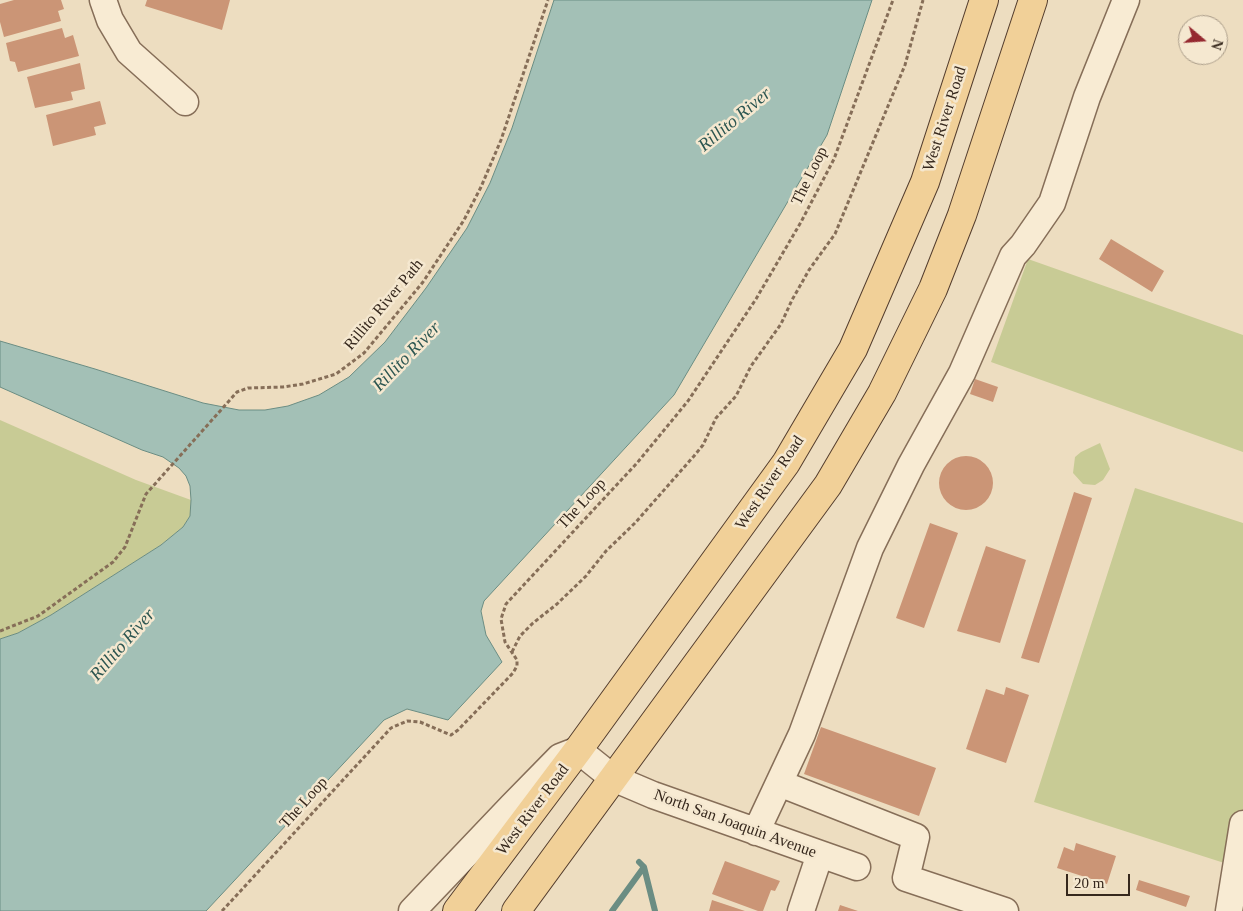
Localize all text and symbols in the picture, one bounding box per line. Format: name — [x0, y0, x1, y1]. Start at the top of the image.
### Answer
north arrow — [1178, 15, 1228, 65]
text: N — [1208, 37, 1225, 52]
street label: West River Road — [919, 64, 971, 174]
water label: Rillito River — [694, 83, 776, 157]
street label: The Loop — [788, 144, 832, 208]
street label: Rillito River Path — [340, 256, 428, 354]
water label: Rillito River — [368, 318, 446, 396]
street label: West River Road — [732, 432, 808, 534]
street label: The Loop — [554, 475, 610, 533]
water label: Rillito River — [86, 605, 160, 685]
street label: West River Road — [493, 761, 573, 859]
street label: The Loop — [276, 773, 332, 833]
street label: North San Joaquin Avenue — [651, 786, 819, 862]
scale bar — [1068, 864, 1132, 896]
text: 20 m — [1074, 875, 1104, 891]

